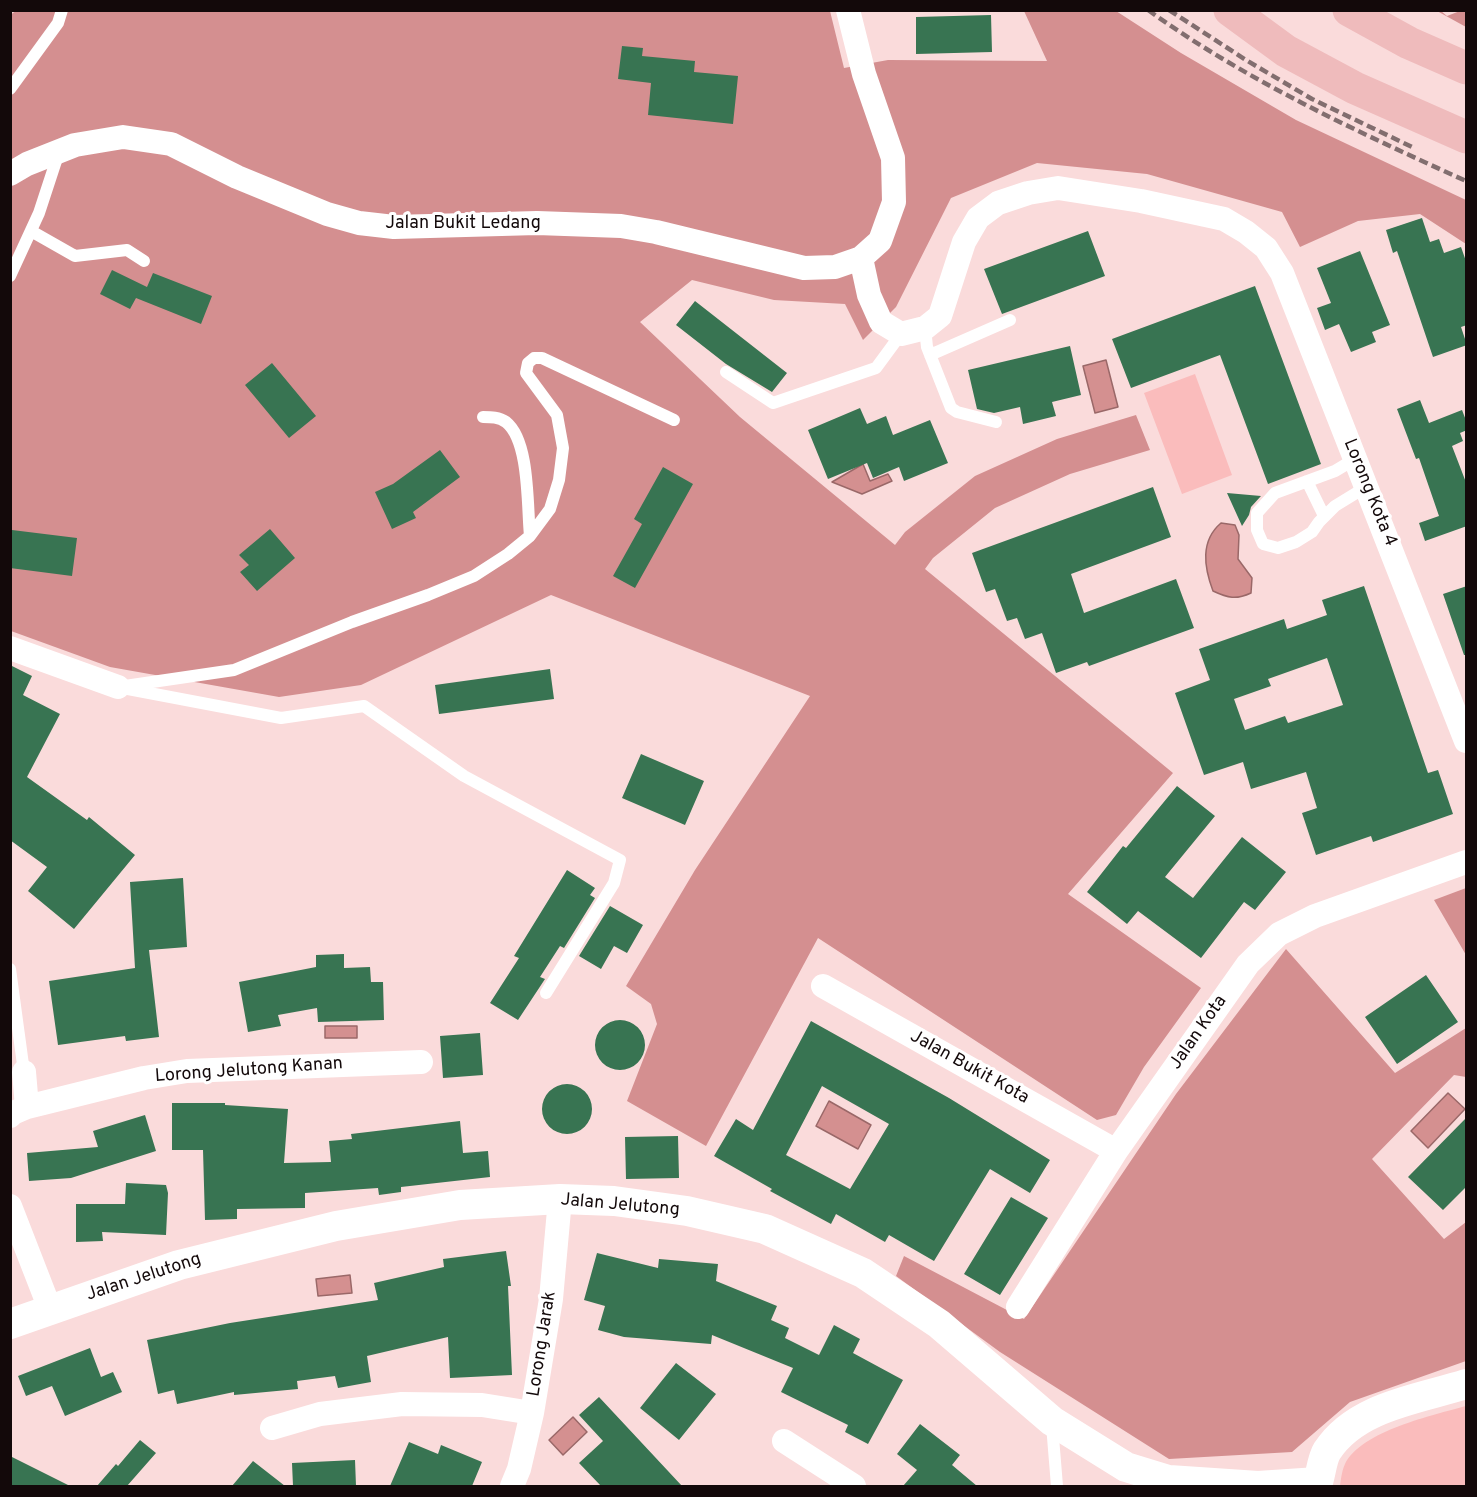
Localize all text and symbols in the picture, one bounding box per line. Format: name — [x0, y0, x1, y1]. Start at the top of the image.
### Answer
street label: Jalan Bukit Ledang — [385, 213, 541, 235]
street label: Lorong Kota 4 — [1338, 436, 1400, 550]
street label: Jalan Kota — [1166, 992, 1232, 1074]
street label: Jalan Bukit Kota — [906, 1026, 1032, 1110]
street label: Lorong Jelutong Kanan — [154, 1054, 344, 1088]
street label: Jalan Jelutong — [560, 1190, 680, 1222]
street label: Jalan Jelutong — [84, 1249, 204, 1307]
street label: Lorong Jarak — [524, 1290, 562, 1398]

